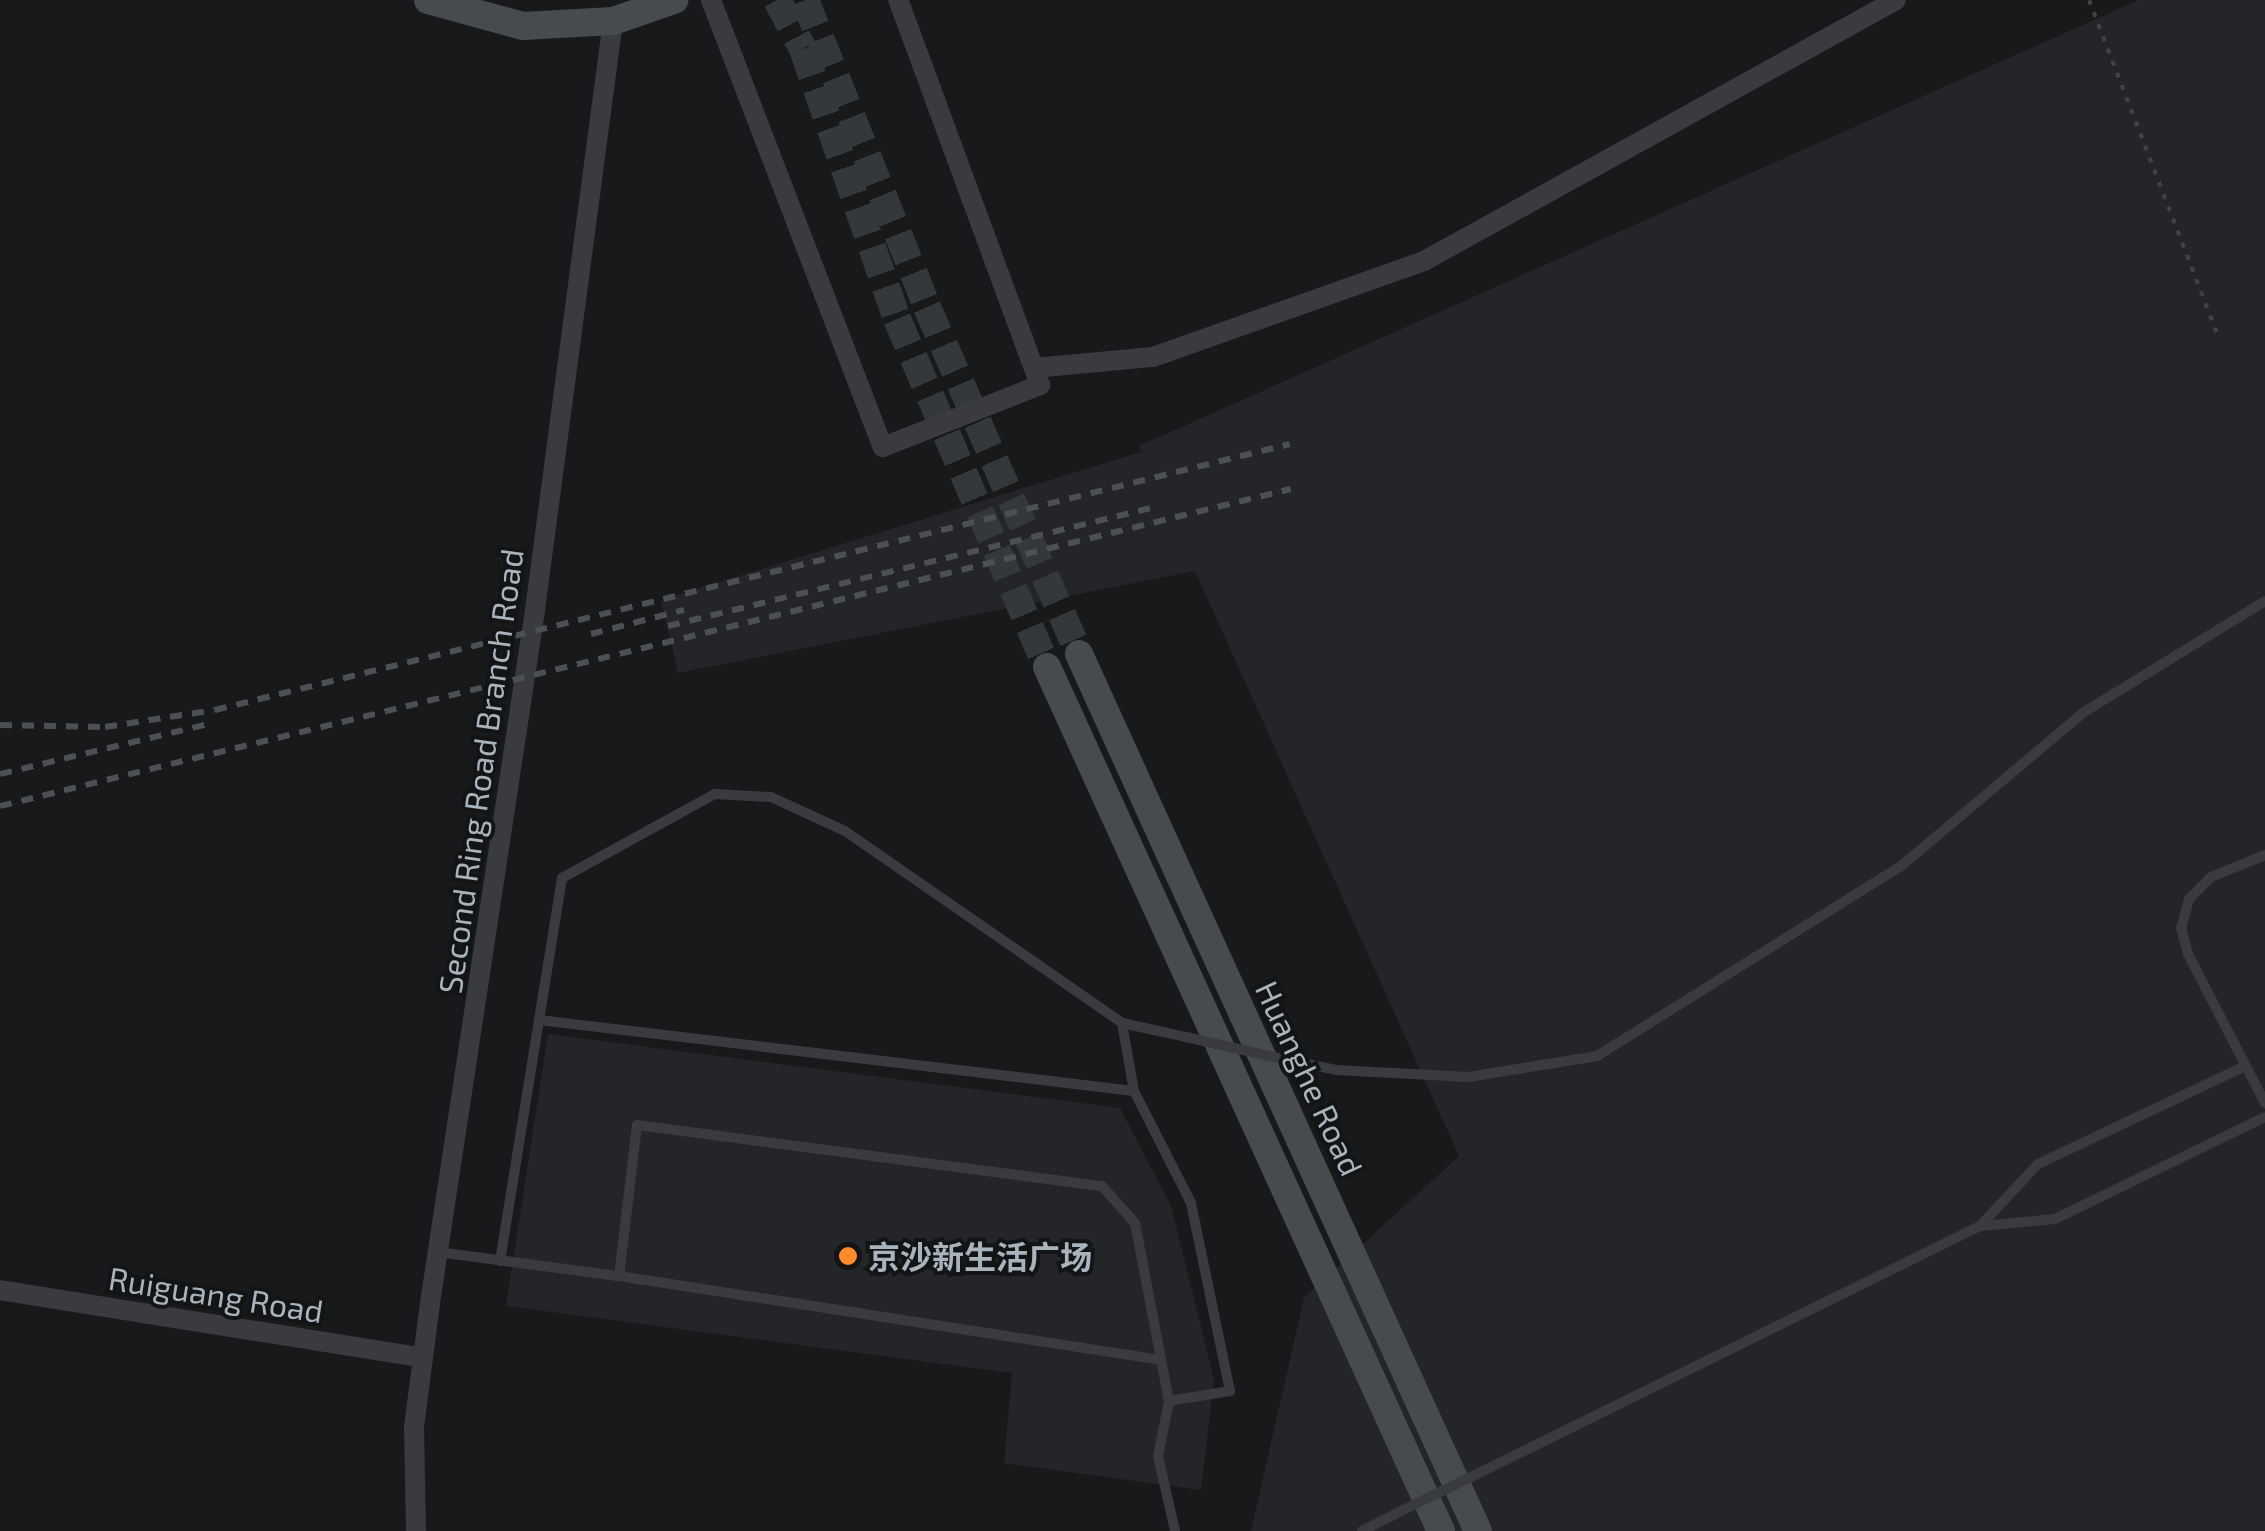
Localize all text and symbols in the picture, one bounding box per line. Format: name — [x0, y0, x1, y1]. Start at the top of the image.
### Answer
street label: Second Ring Road Branch Road — [430, 546, 530, 996]
street label: Huanghe Road — [1248, 975, 1372, 1181]
place label: 京沙新生活广场 — [868, 1237, 1092, 1275]
marker: 京沙新生活广场 — [837, 1245, 859, 1267]
street label: Ruiguang Road — [106, 1258, 326, 1330]

